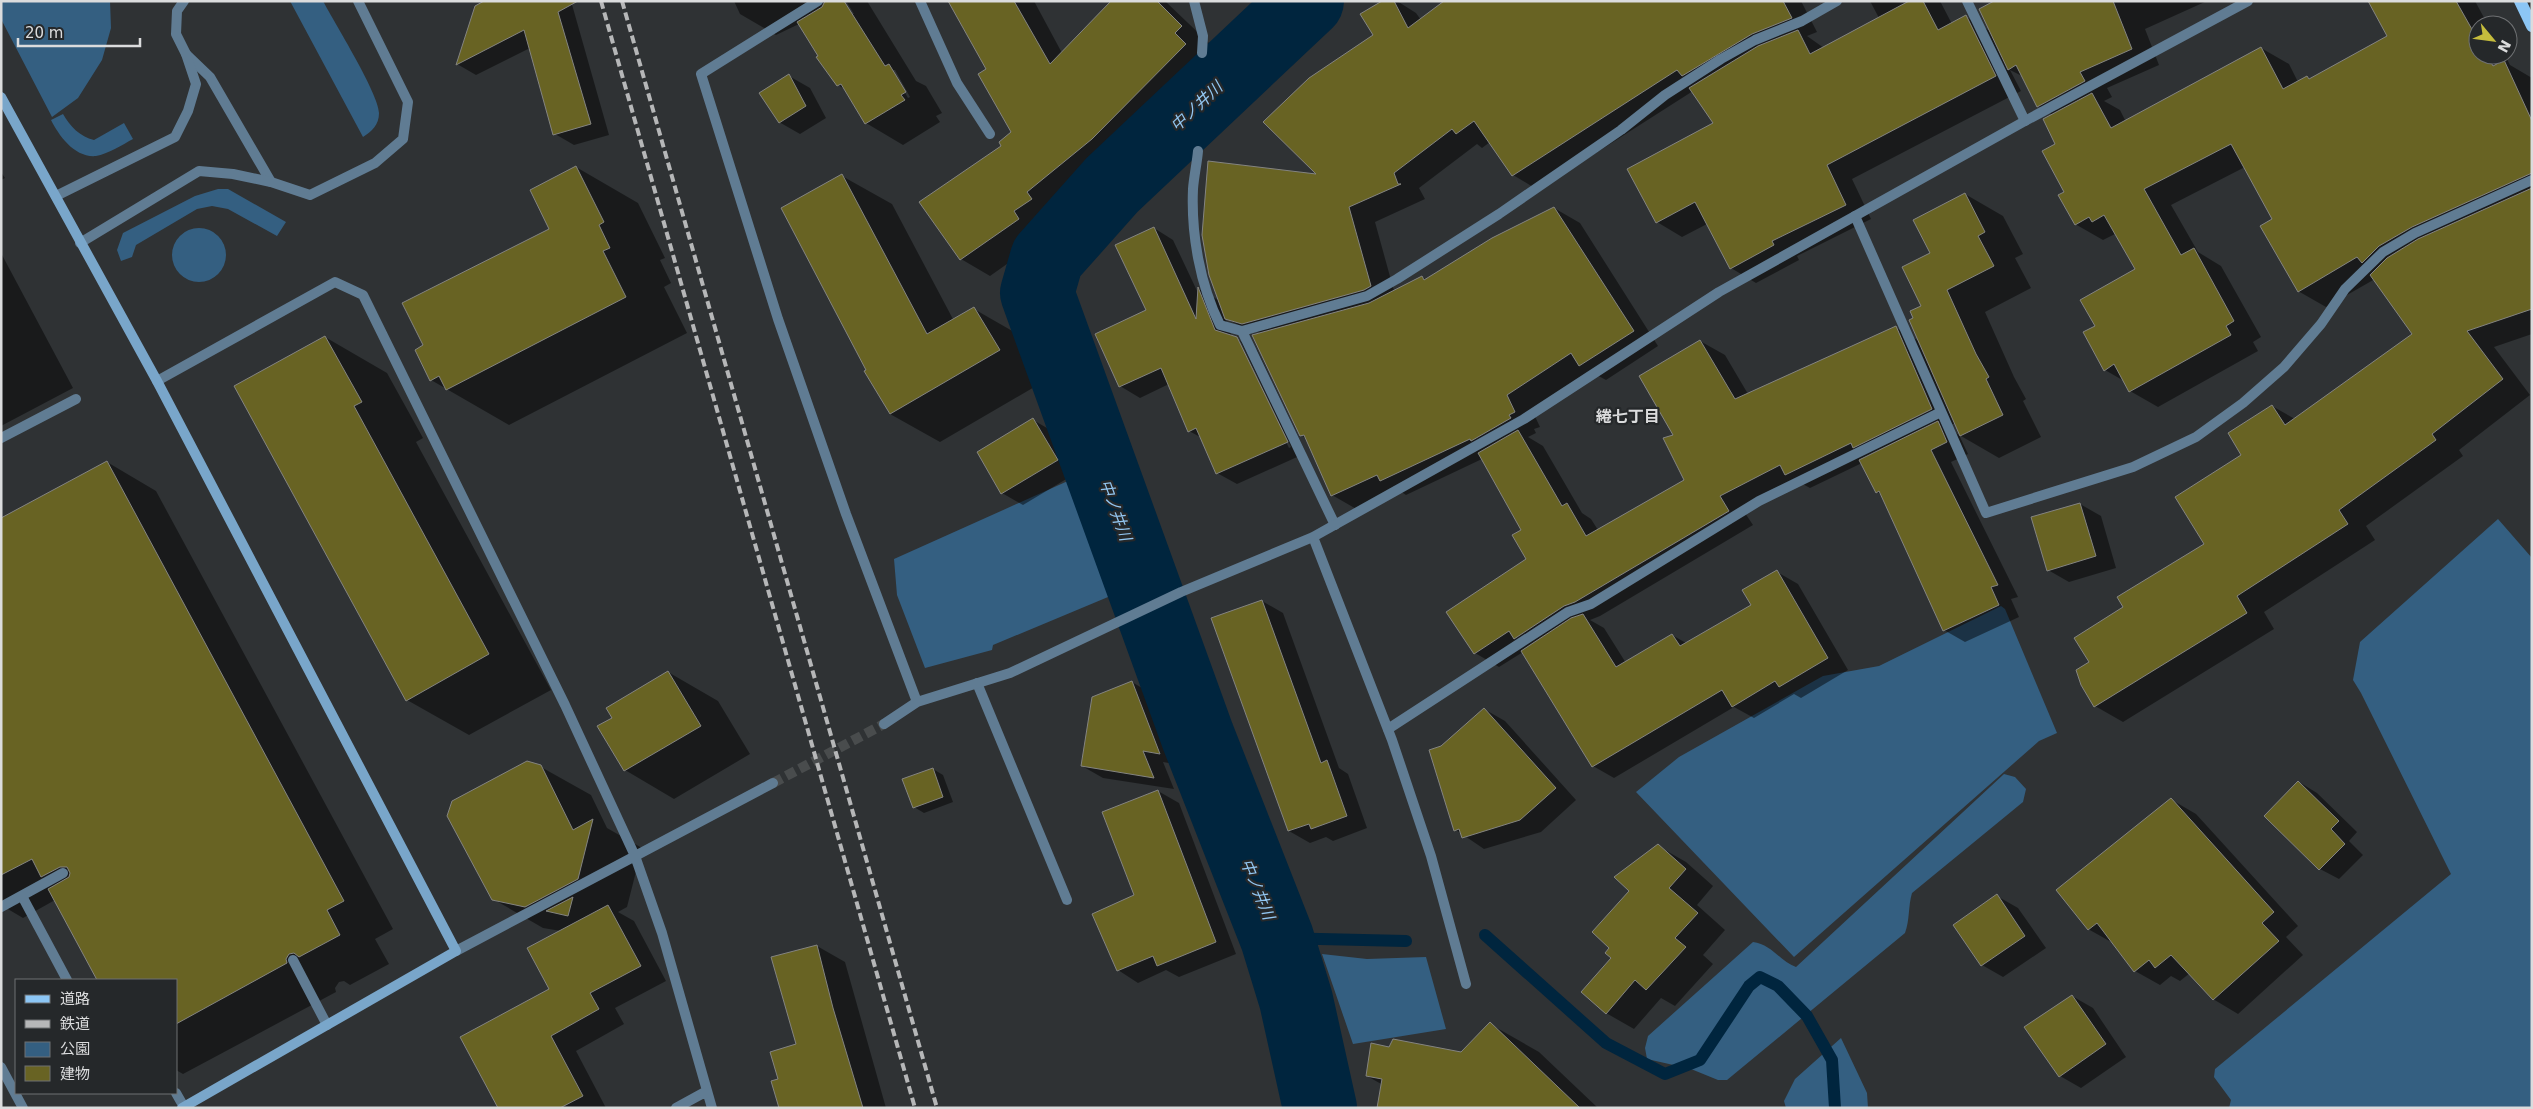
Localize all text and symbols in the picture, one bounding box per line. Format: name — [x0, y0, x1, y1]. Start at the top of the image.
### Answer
scale bar — [18, 15, 140, 47]
north arrow — [2468, 15, 2518, 65]
text: 20 m — [25, 24, 63, 42]
text: N — [2495, 37, 2514, 55]
water label: 中ノ井川 — [1166, 76, 1228, 135]
district label: 綣七丁目 — [1596, 407, 1660, 426]
water label: 中ノ井川 — [1096, 477, 1136, 545]
water label: 中ノ井川 — [1237, 856, 1279, 924]
legend — [15, 979, 178, 1094]
text: 道路 — [60, 990, 90, 1008]
text: 鉄道 — [60, 1015, 90, 1033]
text: 公園 — [60, 1040, 90, 1058]
text: 建物 — [60, 1065, 90, 1083]

